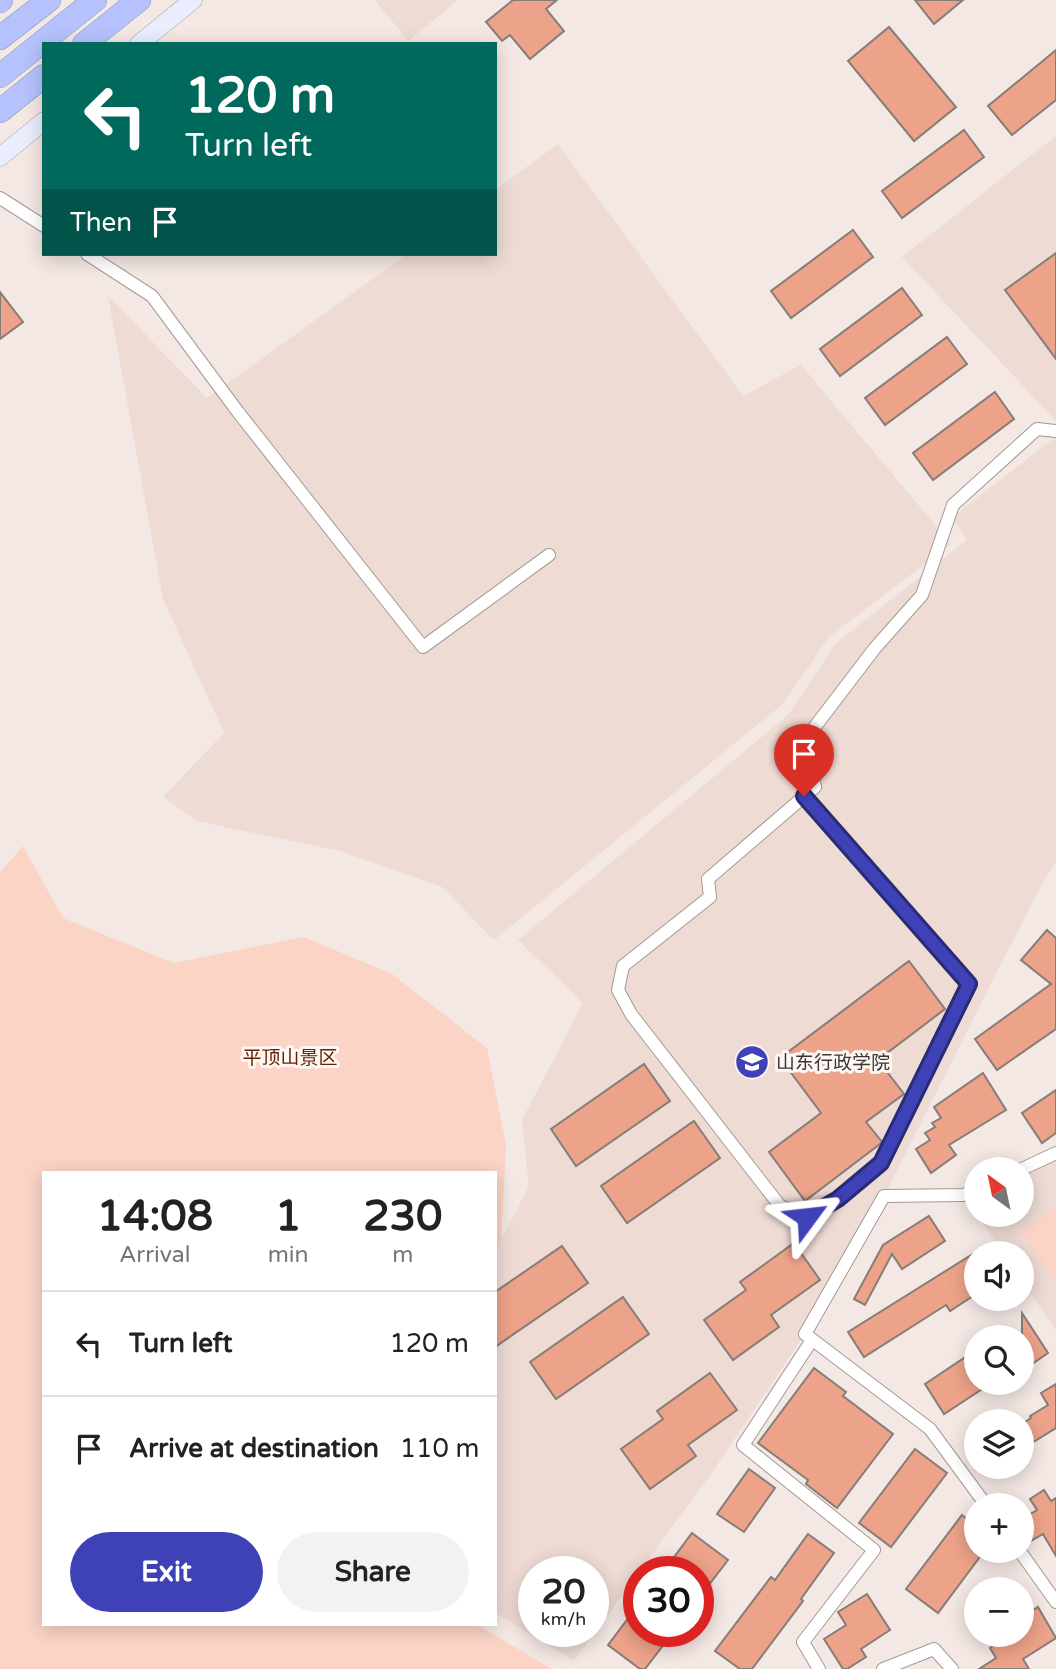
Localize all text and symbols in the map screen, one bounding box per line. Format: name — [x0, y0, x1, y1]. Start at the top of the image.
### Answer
text: 120 m — [185, 67, 335, 126]
icon: left — [70, 70, 161, 161]
text: Turn left — [185, 127, 312, 165]
icon: arrive — [146, 203, 184, 241]
text: Then — [70, 207, 132, 238]
pin — [774, 724, 834, 796]
icon: arrive — [785, 735, 823, 773]
school or university icon: 山东行政学院 — [733, 1043, 771, 1081]
park label: 平顶山景区 — [242, 1047, 338, 1069]
place label: 山东行政学院 — [776, 1052, 890, 1074]
north arrow — [964, 1157, 1034, 1227]
map controls — [964, 1157, 1034, 1647]
position arrow — [770, 1180, 844, 1254]
text: 14:08 — [97, 1191, 213, 1242]
text: 1 — [275, 1191, 301, 1242]
text: 230 — [363, 1191, 442, 1242]
text: Arrival — [119, 1241, 190, 1269]
text: min — [268, 1241, 309, 1269]
text: m — [392, 1241, 413, 1269]
button: sound — [964, 1241, 1034, 1311]
icon: left — [70, 1325, 108, 1363]
button: search — [964, 1325, 1034, 1395]
text: Turn left — [129, 1328, 232, 1359]
text: 120 m — [389, 1328, 469, 1359]
button: layers — [964, 1409, 1034, 1479]
icon: arrive — [70, 1430, 108, 1468]
text: Arrive at destination — [129, 1433, 379, 1464]
text: 110 m — [400, 1433, 479, 1464]
button: + — [964, 1493, 1034, 1563]
button: Exit — [70, 1532, 263, 1612]
button: Share — [277, 1532, 469, 1612]
speed limit sign: 30 — [623, 1556, 714, 1647]
text: 20 — [542, 1571, 585, 1613]
button: − — [964, 1577, 1034, 1647]
text: km/h — [541, 1608, 586, 1630]

